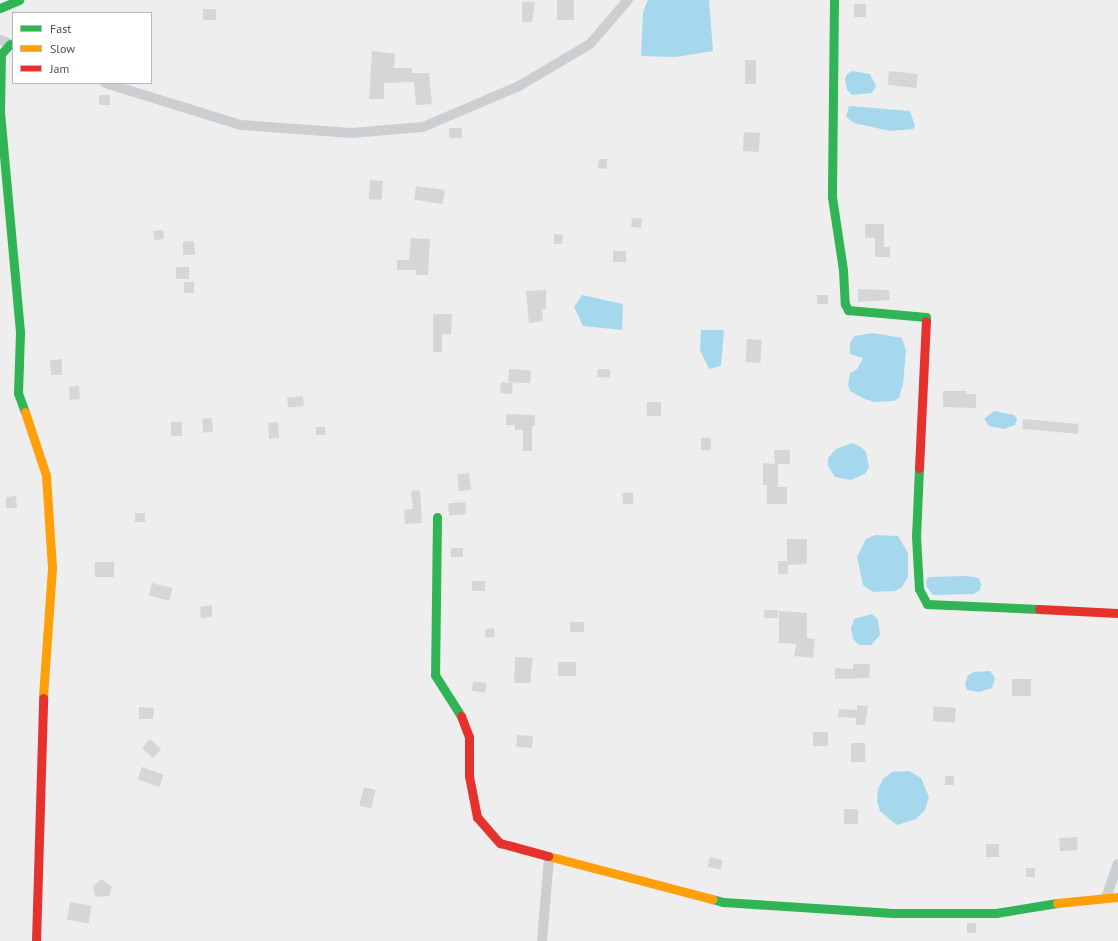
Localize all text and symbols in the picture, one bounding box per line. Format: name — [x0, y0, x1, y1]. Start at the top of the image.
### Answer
legend — [12, 12, 152, 84]
text: Fast — [50, 21, 71, 36]
text: Slow — [50, 41, 75, 56]
text: Jam — [50, 61, 69, 76]

